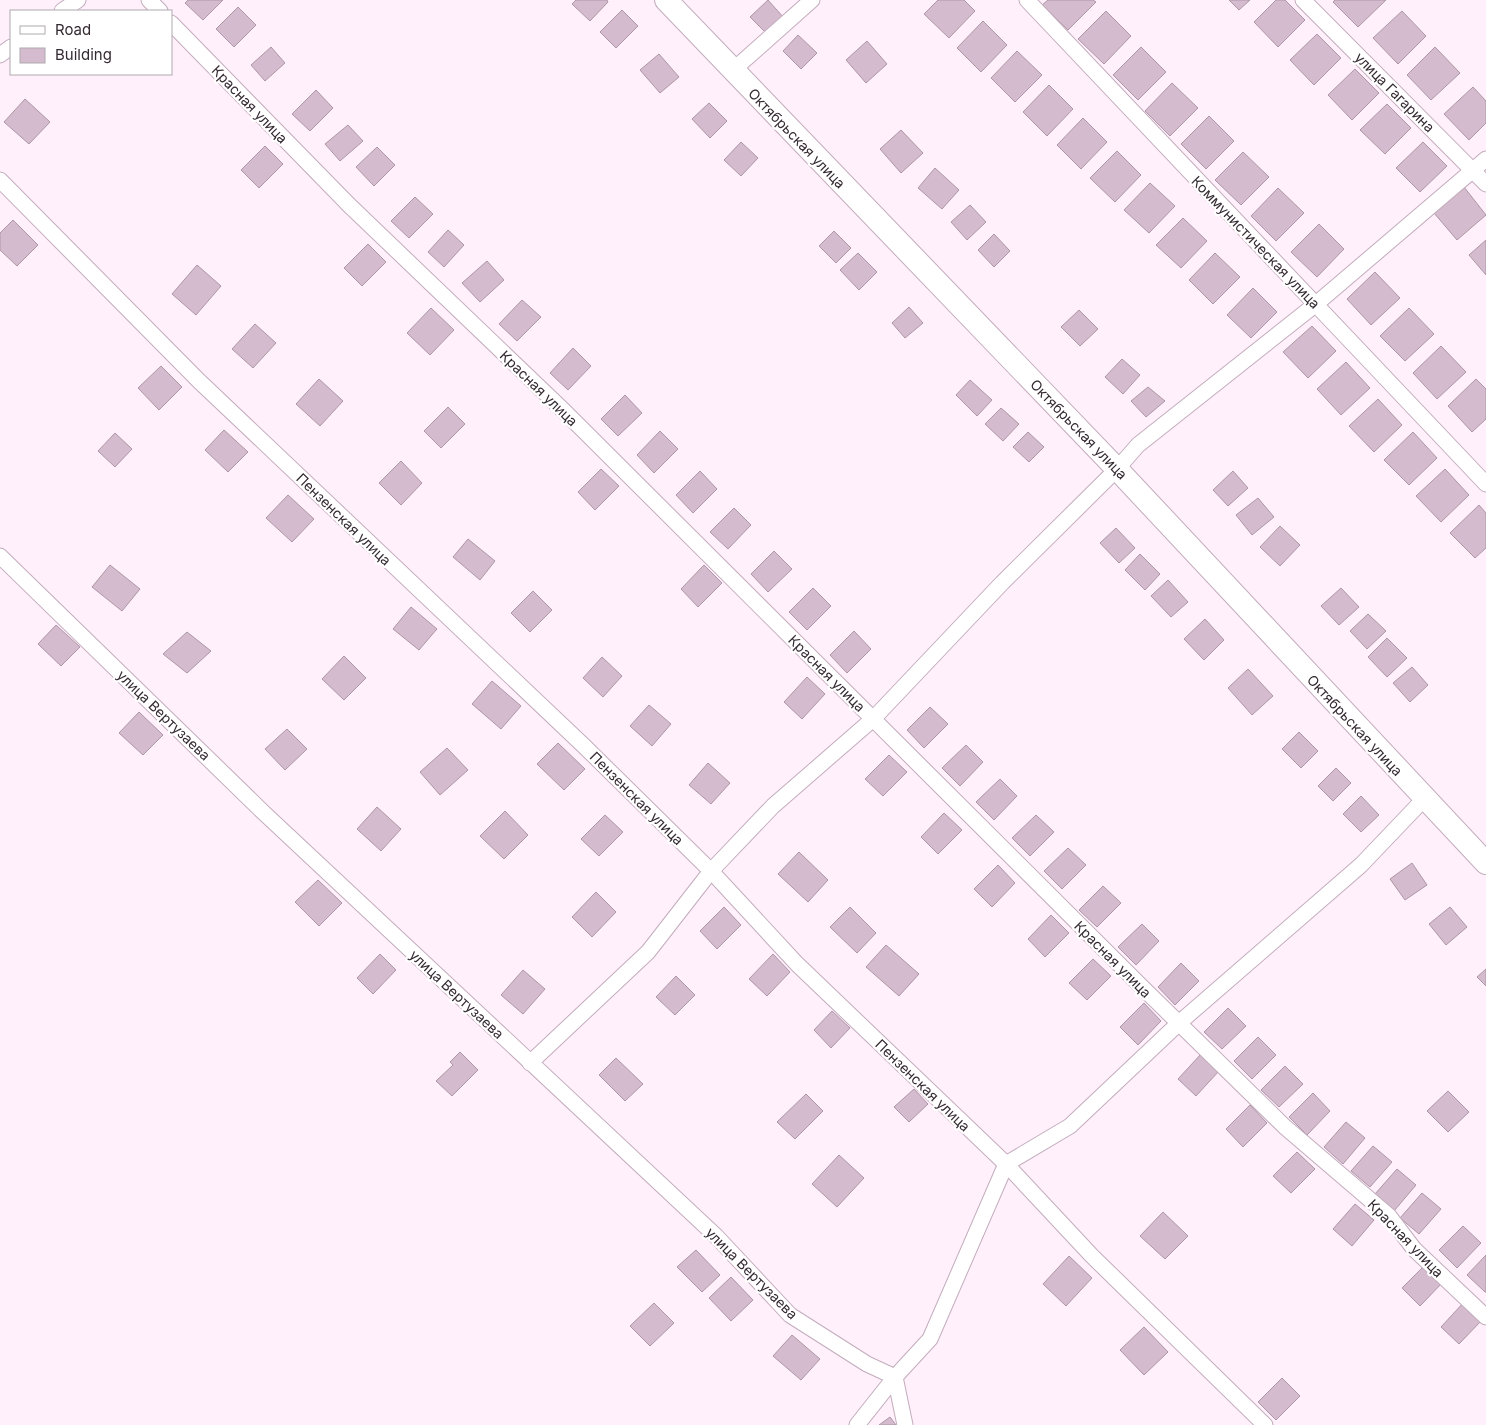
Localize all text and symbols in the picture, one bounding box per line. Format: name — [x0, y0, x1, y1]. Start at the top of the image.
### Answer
legend — [10, 10, 172, 75]
text: Road — [55, 20, 91, 39]
text: Building — [55, 45, 112, 64]
street label: улица Гагарина — [1352, 49, 1438, 135]
street label: Красная улица — [209, 62, 291, 146]
street label: Октябрьская улица — [745, 85, 849, 191]
street label: Коммунистическая улица — [1188, 172, 1324, 312]
street label: Красная улица — [497, 347, 581, 429]
street label: Октябрьская улица — [1027, 376, 1131, 482]
street label: Пензенская улица — [293, 469, 395, 569]
street label: Красная улица — [785, 631, 869, 715]
street label: улица Вертузаева — [114, 666, 214, 764]
street label: Октябрьская улица — [1304, 671, 1406, 779]
street label: Пензенская улица — [587, 748, 687, 848]
street label: Красная улица — [1071, 917, 1155, 1001]
street label: улица Вертузаева — [406, 946, 508, 1042]
street label: Пензенская улица — [872, 1035, 974, 1135]
street label: Красная улица — [1365, 1196, 1447, 1280]
street label: улица Вертузаева — [703, 1224, 801, 1322]

